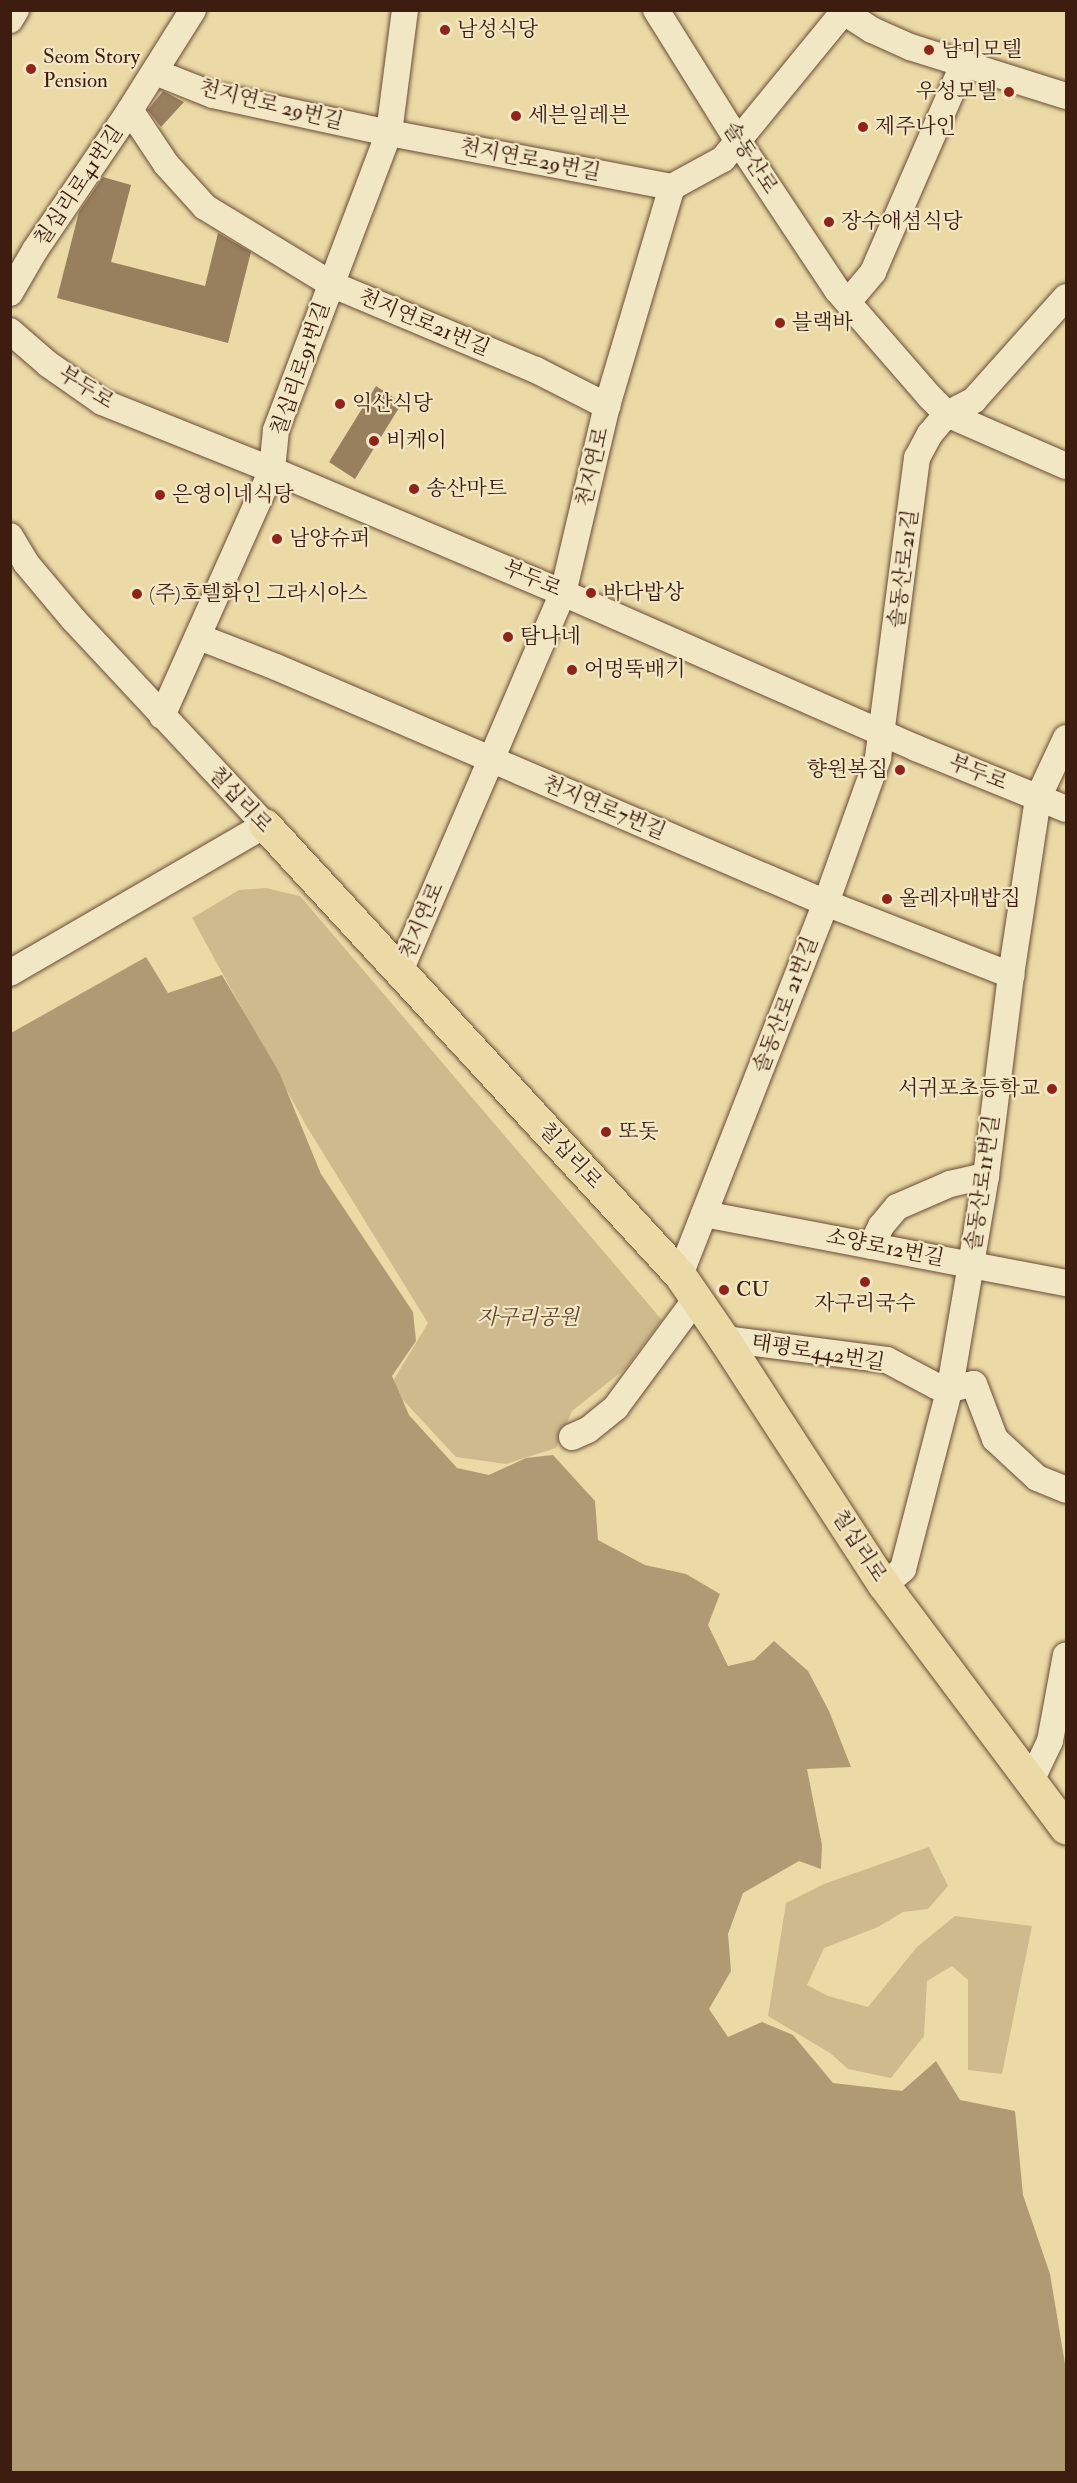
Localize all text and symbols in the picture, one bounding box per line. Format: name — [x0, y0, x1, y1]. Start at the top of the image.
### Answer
place label: 남성식당 — [457, 17, 538, 43]
marker: 남성식당 — [438, 23, 452, 37]
place label: 남미모텔 — [941, 37, 1022, 63]
marker: 남미모텔 — [922, 43, 936, 57]
place label: Seom Story Pension — [43, 44, 140, 94]
marker: Seom Story Pension — [24, 62, 38, 76]
street label: 천지연로 29번길 — [196, 75, 346, 135]
place label: 우성모텔 — [916, 79, 997, 105]
marker: 우성모텔 — [1002, 85, 1016, 99]
place label: 세븐일레븐 — [528, 103, 629, 129]
marker: 세븐일레븐 — [509, 109, 523, 123]
place label: 제주나인 — [875, 114, 956, 140]
street label: 솔동산로 — [717, 117, 783, 199]
marker: 제주나인 — [856, 120, 870, 134]
street label: 칠십리로41번길 — [29, 121, 129, 251]
street label: 천지연로29번길 — [457, 134, 603, 186]
place label: 장수애섬식당 — [841, 209, 963, 235]
marker: 장수애섬식당 — [822, 215, 836, 229]
street label: 천지연로21번길 — [355, 284, 493, 362]
street label: 칠십리로91번길 — [266, 299, 336, 439]
place label: 블랙바 — [792, 310, 853, 336]
marker: 블랙바 — [773, 316, 787, 330]
street label: 부두로 — [54, 361, 118, 415]
place label: 익산식당 — [352, 391, 433, 417]
marker: 익산식당 — [333, 397, 347, 411]
street label: 천지연로 — [572, 425, 614, 509]
place label: 비케이 — [386, 428, 447, 454]
marker: 비케이 — [367, 434, 381, 448]
place label: 송산마트 — [426, 476, 507, 502]
place label: 은영이네식당 — [172, 482, 294, 508]
marker: 송산마트 — [407, 482, 421, 496]
marker: 은영이네식당 — [153, 488, 167, 502]
street label: 솔동산로21길 — [884, 508, 924, 630]
place label: 남양슈퍼 — [289, 526, 370, 552]
marker: 남양슈퍼 — [270, 532, 284, 546]
street label: 부두로 — [499, 556, 565, 602]
place label: 바다밥상 — [603, 580, 684, 606]
place label: (주)호텔화인 그라시아스 — [149, 581, 368, 607]
marker: 바다밥상 — [584, 586, 598, 600]
marker: (주)호텔화인 그라시아스 — [130, 587, 144, 601]
place label: 탐나네 — [520, 624, 581, 650]
marker: 탐나네 — [501, 630, 515, 644]
place label: 어멍뚝배기 — [584, 657, 685, 683]
marker: 어멍뚝배기 — [565, 663, 579, 677]
street label: 부두로 — [945, 750, 1011, 796]
place label: 향원복집 — [807, 757, 888, 783]
street label: 칠십리로 — [203, 762, 277, 838]
marker: 향원복집 — [893, 763, 907, 777]
street label: 천지연로7번길 — [539, 771, 669, 845]
street label: 천지연로 — [395, 879, 449, 963]
place label: 올레자매밥집 — [899, 886, 1021, 912]
marker: 올레자매밥집 — [880, 892, 894, 906]
street label: 솔동산로 21번길 — [748, 933, 824, 1077]
place label: 서귀포초등학교 — [898, 1076, 1040, 1102]
marker: 서귀포초등학교 — [1045, 1082, 1059, 1096]
street label: 솔동산로11번길 — [961, 1114, 1005, 1252]
street label: 칠십리로 — [533, 1118, 607, 1194]
place label: 또돗 — [618, 1119, 659, 1145]
marker: 또돗 — [599, 1125, 613, 1139]
street label: 소양로12번길 — [824, 1224, 946, 1272]
marker: 자구리국수 — [858, 1275, 872, 1289]
place label: CU — [736, 1277, 769, 1303]
marker: CU — [717, 1283, 731, 1297]
place label: 자구리국수 — [814, 1291, 916, 1317]
park label: 자구리공원 — [477, 1305, 579, 1331]
street label: 태평로442번길 — [750, 1330, 886, 1376]
street label: 칠십리로 — [826, 1505, 892, 1587]

